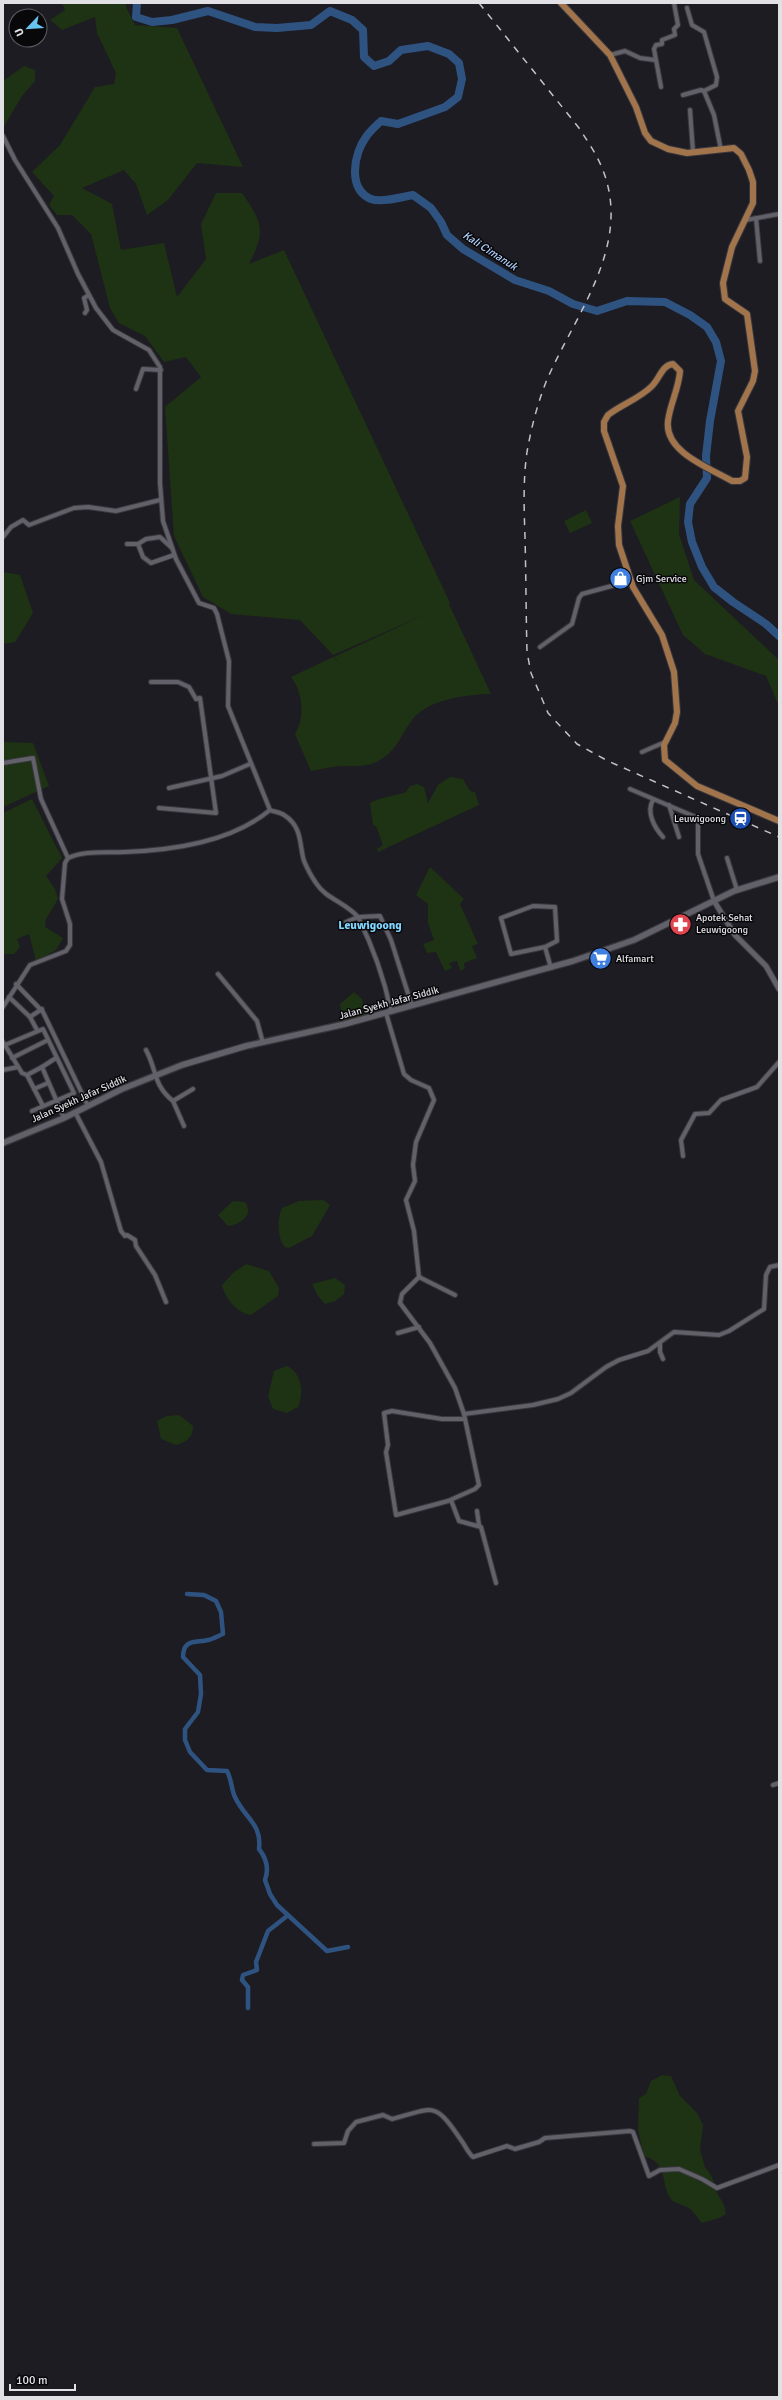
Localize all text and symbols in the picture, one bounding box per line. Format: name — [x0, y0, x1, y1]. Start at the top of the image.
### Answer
north arrow — [8, 8, 48, 48]
text: U — [12, 26, 27, 38]
water label: Kali Cimanuk — [460, 229, 521, 274]
shop icon: Gjm Service — [607, 566, 633, 592]
place label: Gjm Service — [636, 573, 687, 585]
station icon: Leuwigoong — [728, 806, 754, 832]
place label: Leuwigoong — [674, 813, 726, 825]
pharmacy icon: Apotek Sehat Leuwigoong — [667, 911, 693, 937]
place label: Apotek Sehat Leuwigoong — [696, 912, 753, 936]
district label: Leuwigoong — [338, 918, 402, 933]
supermarket icon: Alfamart — [587, 946, 613, 972]
place label: Alfamart — [616, 953, 654, 965]
street label: Jalan Syekh Jafar Siddik — [338, 984, 440, 1022]
street label: Jalan Syekh Jafar Siddik — [30, 1073, 128, 1125]
scale bar — [10, 2366, 75, 2392]
text: 100 m — [16, 2373, 48, 2388]

